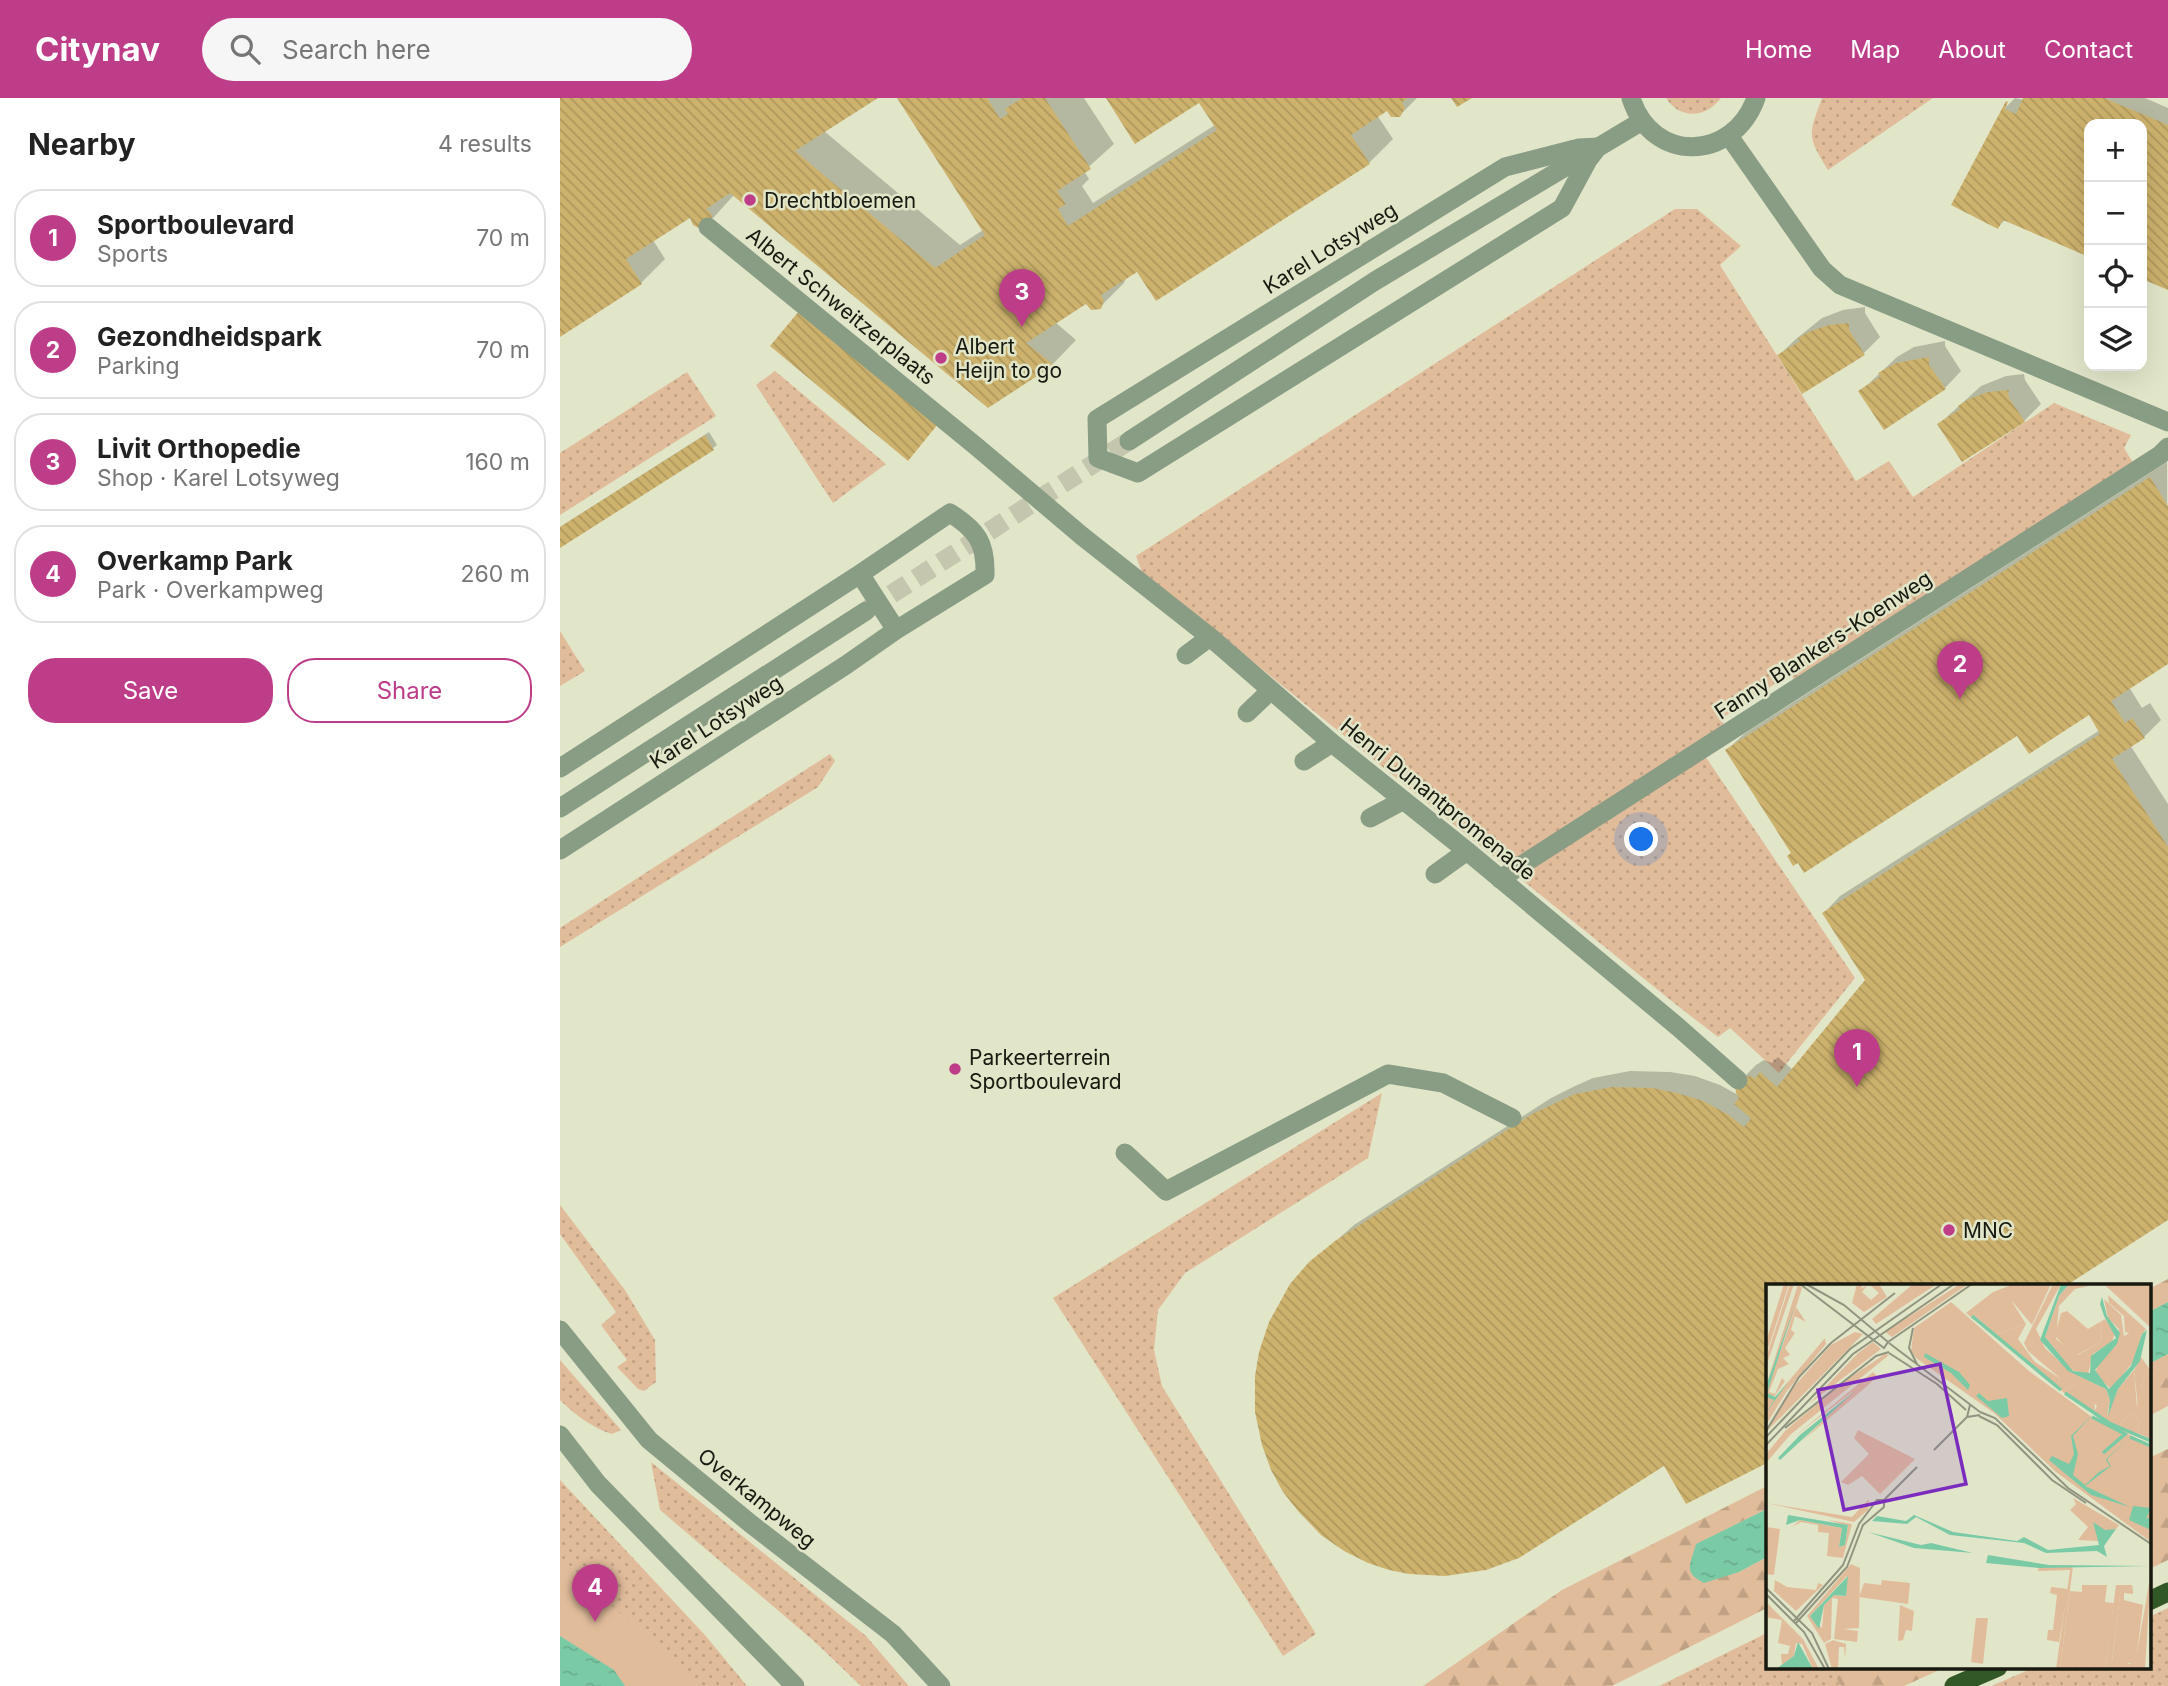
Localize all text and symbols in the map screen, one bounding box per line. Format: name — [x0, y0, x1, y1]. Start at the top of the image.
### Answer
search box — [202, 18, 692, 81]
text: Citynav — [35, 29, 160, 69]
icon: search — [226, 30, 264, 68]
text: Search here — [282, 34, 431, 65]
text: Home — [1745, 35, 1812, 64]
text: Map — [1850, 35, 1900, 64]
text: About — [1938, 35, 2006, 64]
text: Contact — [2044, 35, 2133, 64]
map controls — [2084, 119, 2147, 371]
button: + — [2084, 119, 2147, 182]
text: Nearby — [28, 126, 136, 162]
text: 4 results — [438, 130, 532, 158]
button: − — [2084, 182, 2147, 245]
place label: Drechtbloemen — [764, 188, 916, 213]
marker: Drechtbloemen — [742, 192, 758, 208]
street label: Karel Lotsyweg — [1259, 197, 1401, 299]
text: Sportboulevard — [97, 209, 294, 240]
street label: Albert Schweitzerplaats — [742, 222, 940, 390]
text: 1 — [48, 224, 58, 252]
text: 70 m — [476, 224, 530, 252]
text: Sports — [97, 240, 168, 268]
button: locate — [2084, 245, 2147, 308]
pin: 3 — [999, 269, 1045, 327]
button: layers — [2084, 308, 2147, 371]
text: Gezondheidspark — [97, 321, 322, 352]
place label: Albert Heijn to go — [955, 334, 1062, 383]
text: 2 — [46, 336, 60, 364]
text: 70 m — [476, 336, 530, 364]
marker: Albert Heijn to go — [933, 350, 949, 366]
text: Parking — [97, 352, 180, 380]
text: Livit Orthopedie — [97, 433, 301, 464]
text: 3 — [46, 448, 60, 476]
text: 160 m — [465, 448, 530, 476]
text: Shop · Karel Lotsyweg — [97, 464, 340, 492]
text: Overkamp Park — [97, 545, 293, 576]
text: 4 — [45, 560, 61, 588]
text: 260 m — [461, 560, 530, 588]
street label: Fanny Blankers-Koenweg — [1710, 566, 1936, 724]
text: Park · Overkampweg — [97, 576, 324, 604]
pin: 2 — [1937, 641, 1983, 699]
button: Save — [28, 658, 273, 723]
button: Share — [287, 658, 532, 723]
street label: Karel Lotsyweg — [645, 670, 787, 774]
street label: Henri Dunantpromenade — [1336, 713, 1540, 885]
your location — [1624, 822, 1658, 856]
pin: 1 — [1834, 1029, 1880, 1087]
place label: Parkeerterrein Sportboulevard — [969, 1045, 1122, 1094]
marker: Parkeerterrein Sportboulevard — [947, 1061, 963, 1077]
place label: MNC — [1963, 1218, 2013, 1243]
marker: MNC — [1941, 1222, 1957, 1238]
inset map — [1766, 1284, 2150, 1668]
street label: Overkampweg — [693, 1443, 821, 1553]
pin: 4 — [572, 1564, 618, 1622]

